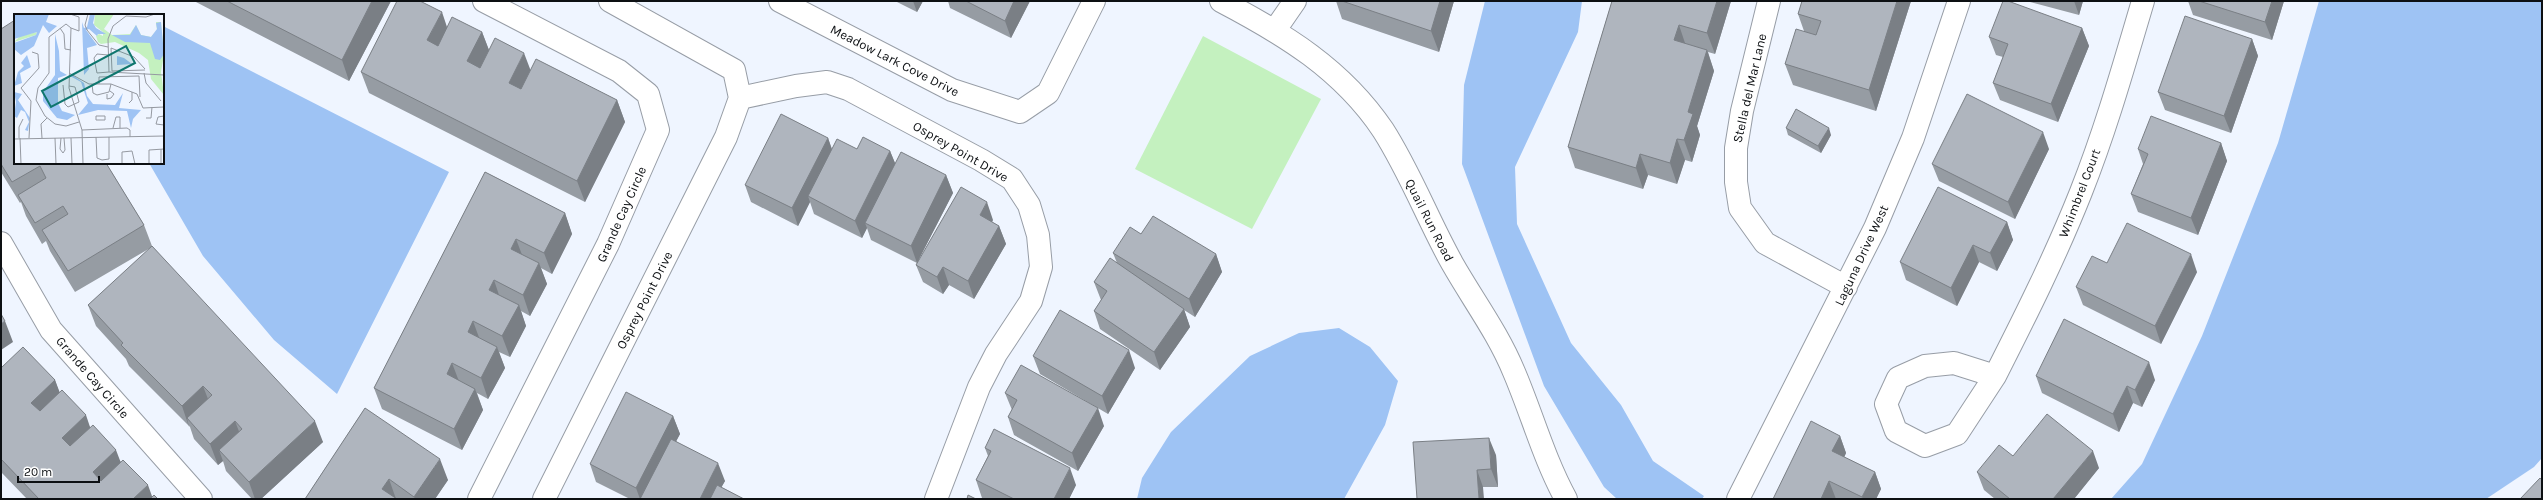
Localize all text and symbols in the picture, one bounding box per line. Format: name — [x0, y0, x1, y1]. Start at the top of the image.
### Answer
inset map — [14, 14, 164, 164]
street label: Meadow Lark Cove Drive — [828, 21, 962, 100]
street label: Stella del Mar Lane — [1730, 32, 1769, 144]
street label: Osprey Point Drive — [910, 118, 1011, 185]
street label: Whimbrel Court — [2056, 147, 2103, 240]
street label: Grande Cay Circle — [594, 164, 649, 264]
street label: Quail Run Road — [1402, 176, 1457, 264]
street label: Laguna Drive West — [1831, 202, 1891, 308]
street label: Osprey Point Drive — [613, 249, 676, 352]
street label: Grande Cay Circle — [53, 333, 132, 421]
scale bar — [18, 458, 99, 484]
text: 20 m — [24, 465, 52, 479]

